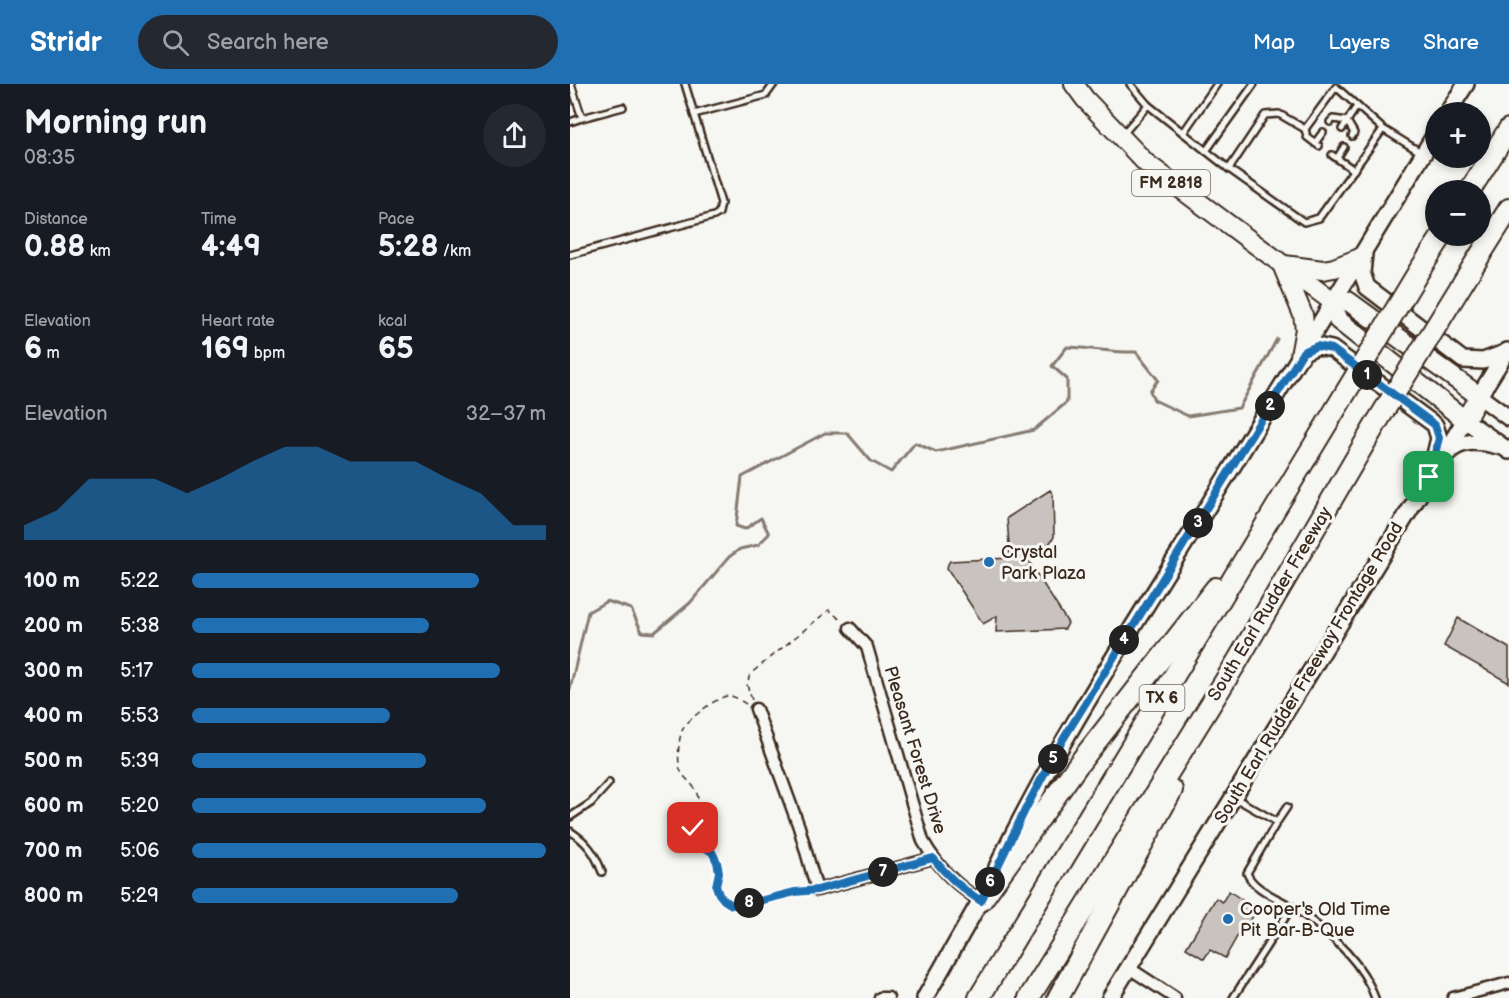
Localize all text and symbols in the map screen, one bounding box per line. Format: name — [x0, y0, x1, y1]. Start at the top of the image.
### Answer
search box — [138, 15, 558, 69]
text: Stridr — [30, 26, 102, 59]
icon: search — [159, 26, 192, 59]
text: Search here — [207, 29, 329, 56]
text: Map — [1253, 30, 1295, 55]
text: Layers — [1328, 30, 1390, 55]
text: Share — [1423, 30, 1479, 55]
map controls — [1425, 102, 1491, 246]
button: + — [1425, 102, 1491, 168]
text: Morning run — [24, 103, 207, 143]
button: share — [483, 104, 546, 167]
text: 08:35 — [24, 146, 75, 170]
road number: FM 2818 — [1132, 170, 1210, 196]
button: − — [1425, 180, 1491, 246]
text: Distance — [24, 210, 88, 229]
text: Time — [201, 210, 236, 229]
text: Pace — [378, 210, 414, 229]
text: 0.88 — [24, 229, 85, 265]
text: 4:49 — [201, 229, 261, 265]
text: 5:28 — [378, 229, 439, 265]
text: km — [85, 242, 111, 261]
text: /km — [439, 242, 471, 261]
text: Elevation — [24, 312, 91, 331]
text: Heart rate — [201, 312, 275, 331]
text: kcal — [378, 312, 407, 331]
text: 6 — [24, 331, 42, 367]
text: 169 — [201, 331, 249, 367]
text: 65 — [378, 331, 414, 367]
text: m — [42, 344, 60, 363]
text: bpm — [249, 344, 285, 363]
pin: 1 — [1352, 360, 1382, 390]
text: 1 — [1364, 365, 1370, 384]
pin: 2 — [1255, 391, 1285, 421]
text: 2 — [1265, 396, 1275, 415]
text: Elevation — [24, 402, 107, 426]
text: 32–37 m — [466, 402, 546, 426]
pin — [1403, 451, 1454, 502]
icon: arrive — [1412, 460, 1445, 493]
street label: South Earl Rudder Freeway — [1204, 502, 1337, 705]
pin: 3 — [1183, 508, 1213, 538]
text: 3 — [1193, 513, 1203, 532]
street label: South Earl Rudder Freeway Frontage Road — [1210, 518, 1408, 828]
place label: Crystal Park Plaza — [1001, 542, 1086, 584]
marker: Crystal Park Plaza — [982, 555, 996, 569]
text: 100 m — [24, 569, 80, 593]
text: 5:22 — [120, 569, 159, 593]
text: 200 m — [24, 614, 83, 638]
text: 5:38 — [120, 614, 159, 638]
pin: 4 — [1109, 625, 1139, 655]
text: 4 — [1119, 630, 1129, 649]
text: 300 m — [24, 659, 83, 683]
text: 5:17 — [120, 659, 153, 683]
street label: Pleasant Forest Drive — [879, 663, 951, 837]
road number: TX 6 — [1140, 685, 1184, 711]
text: 400 m — [24, 704, 83, 728]
text: 5:53 — [120, 704, 159, 728]
pin: 5 — [1038, 744, 1068, 774]
text: 500 m — [24, 749, 83, 773]
text: 5:39 — [120, 749, 159, 773]
text: 5 — [1048, 749, 1058, 768]
text: 600 m — [24, 794, 84, 818]
text: 5:20 — [120, 794, 159, 818]
pin — [667, 802, 718, 853]
icon: check — [676, 811, 709, 844]
text: 700 m — [24, 839, 82, 863]
text: 5:06 — [120, 839, 159, 863]
pin: 7 — [868, 857, 898, 887]
text: 7 — [879, 862, 887, 881]
pin: 6 — [975, 867, 1005, 897]
text: 6 — [985, 872, 995, 891]
text: 800 m — [24, 884, 83, 908]
text: 5:29 — [120, 884, 159, 908]
pin: 8 — [734, 888, 764, 918]
text: 8 — [744, 893, 754, 912]
place label: Cooper's Old Time Pit Bar-B-Que — [1240, 899, 1390, 941]
marker: Cooper's Old Time Pit Bar-B-Que — [1221, 912, 1235, 926]

